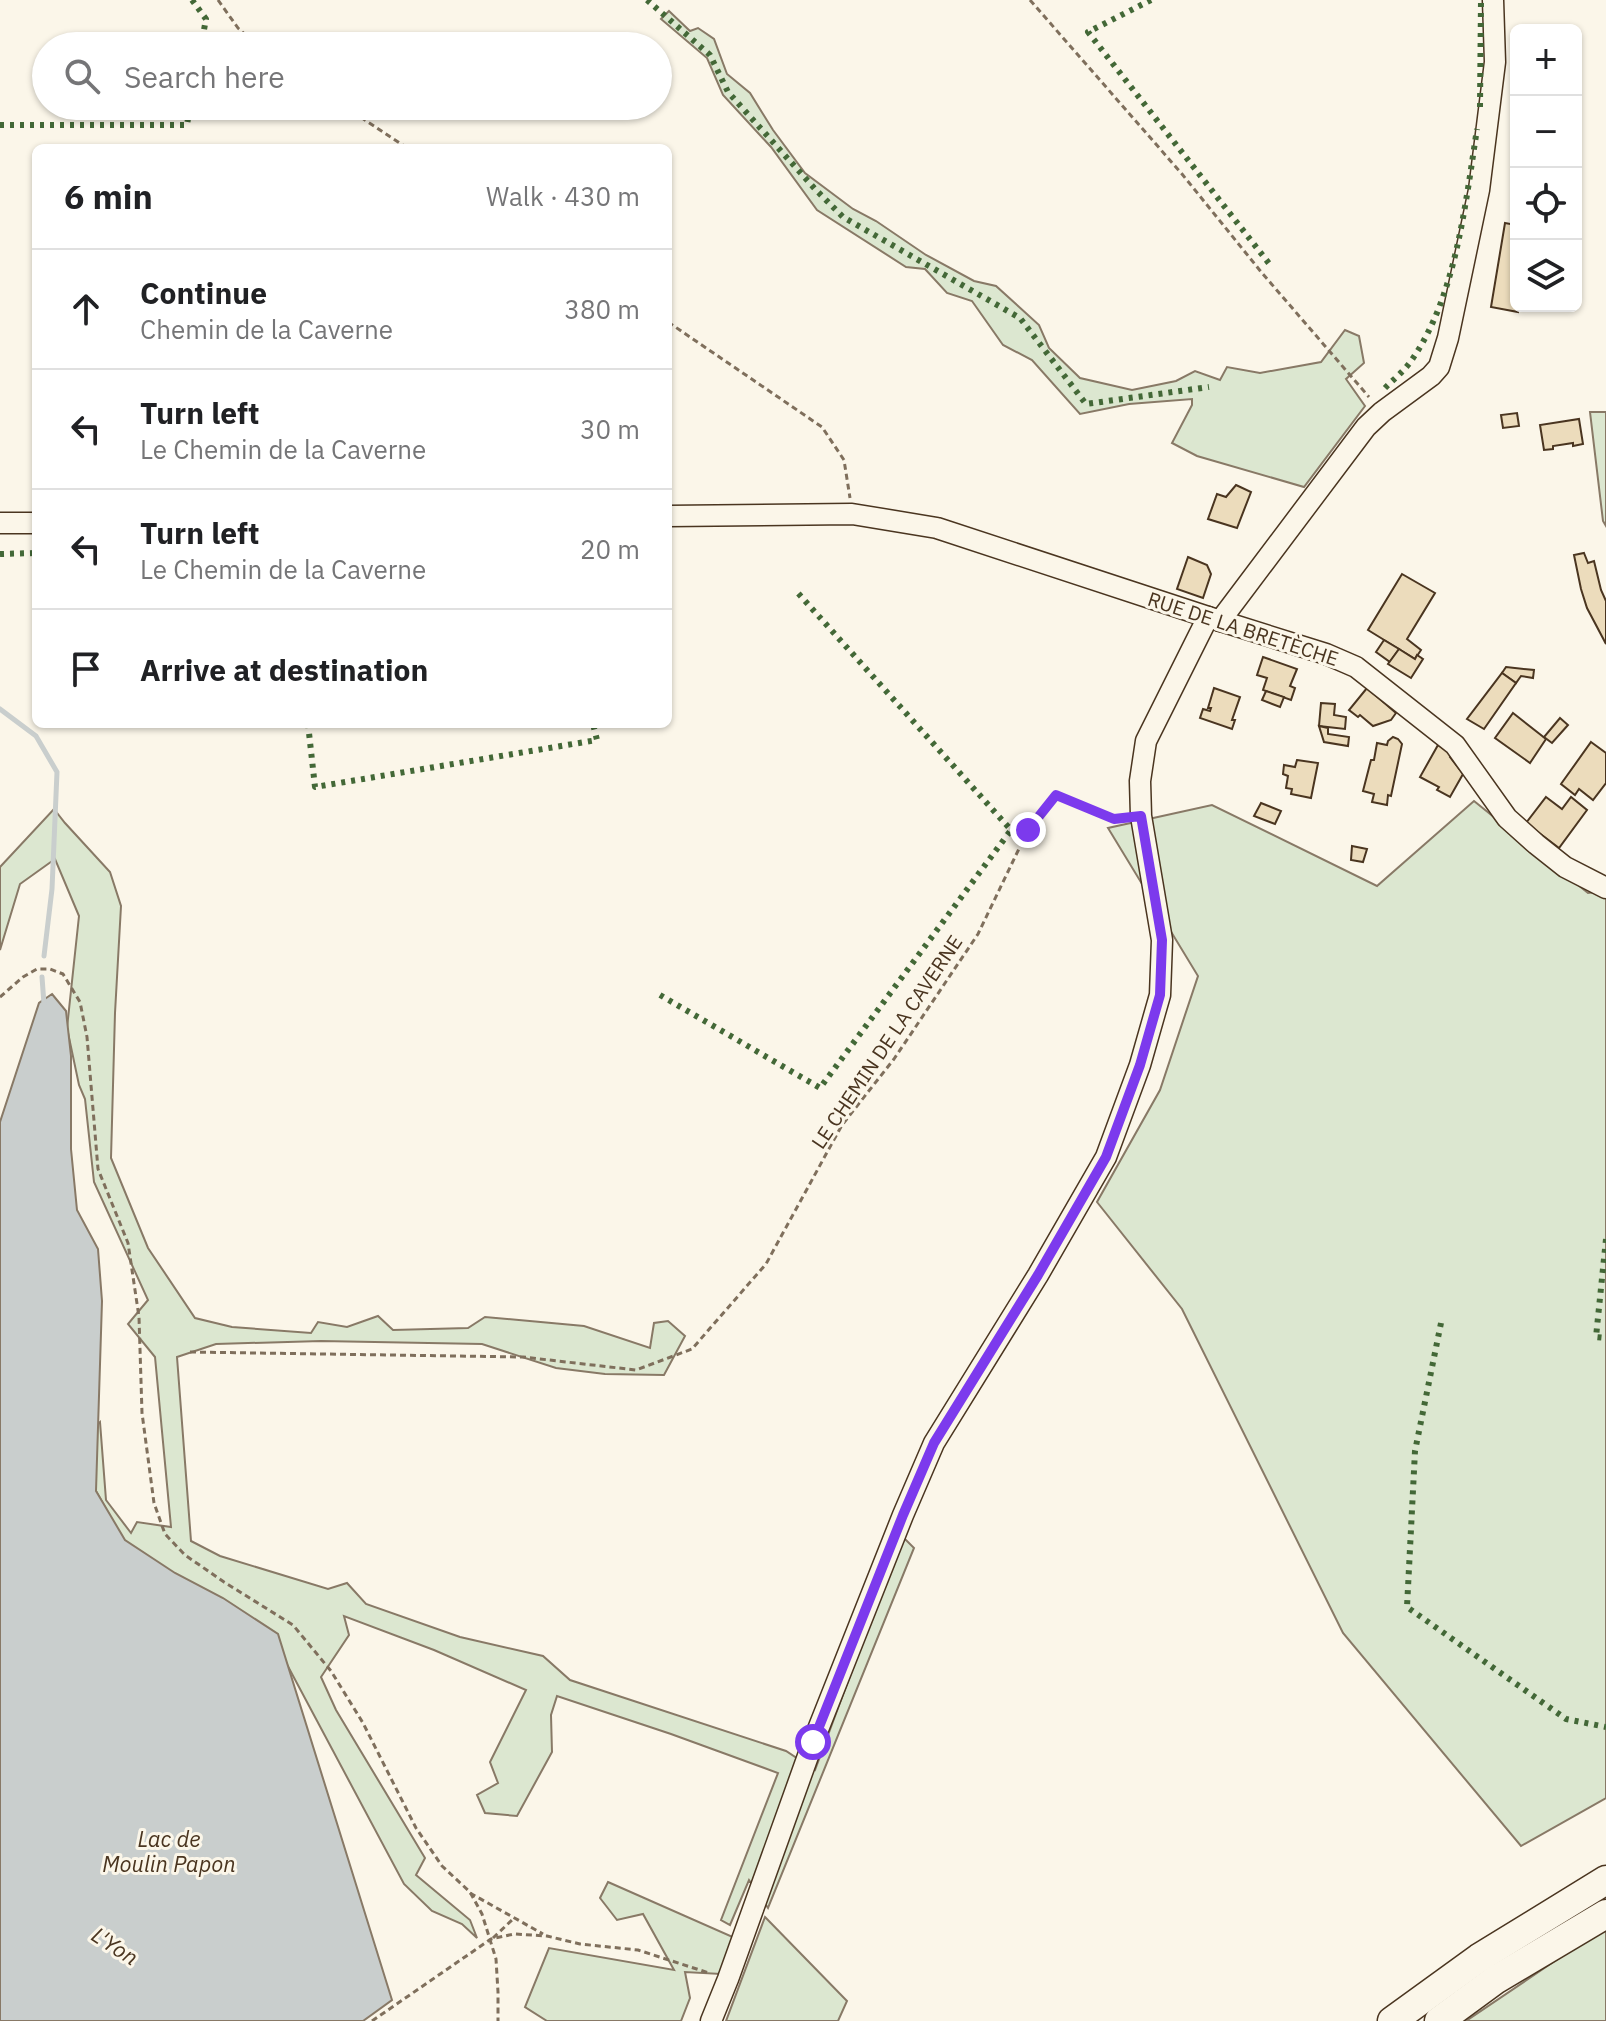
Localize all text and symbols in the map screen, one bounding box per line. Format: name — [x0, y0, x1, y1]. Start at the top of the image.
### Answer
map controls — [1510, 24, 1582, 312]
button: + — [1510, 24, 1582, 96]
search box — [32, 32, 672, 120]
icon: search — [60, 54, 104, 98]
text: Search here — [124, 57, 285, 96]
button: − — [1510, 96, 1582, 168]
button: locate — [1510, 168, 1582, 240]
text: 6 min — [64, 174, 153, 218]
text: Walk · 430 m — [486, 179, 640, 213]
button: layers — [1510, 240, 1582, 312]
text: Continue — [140, 273, 267, 312]
icon: ahead — [64, 287, 108, 331]
text: 380 m — [564, 292, 640, 326]
text: Chemin de la Caverne — [140, 312, 393, 346]
text: Turn left — [140, 393, 259, 432]
icon: left — [64, 407, 108, 451]
text: 30 m — [580, 412, 640, 446]
text: Le Chemin de la Caverne — [140, 432, 426, 466]
text: Turn left — [140, 513, 259, 552]
icon: left — [64, 527, 108, 571]
text: 20 m — [580, 532, 640, 566]
text: Le Chemin de la Caverne — [140, 552, 426, 586]
street label: RUE DE LA BRETÈCHE — [1144, 585, 1342, 672]
icon: arrive — [64, 647, 108, 691]
text: Arrive at destination — [140, 650, 428, 689]
route end — [1010, 812, 1046, 848]
street label: LE CHEMIN DE LA CAVERNE — [805, 930, 968, 1154]
route start — [795, 1724, 831, 1760]
water label: Lac de Moulin Papon — [102, 1824, 236, 1878]
water label: L'Yon — [86, 1920, 144, 1971]

